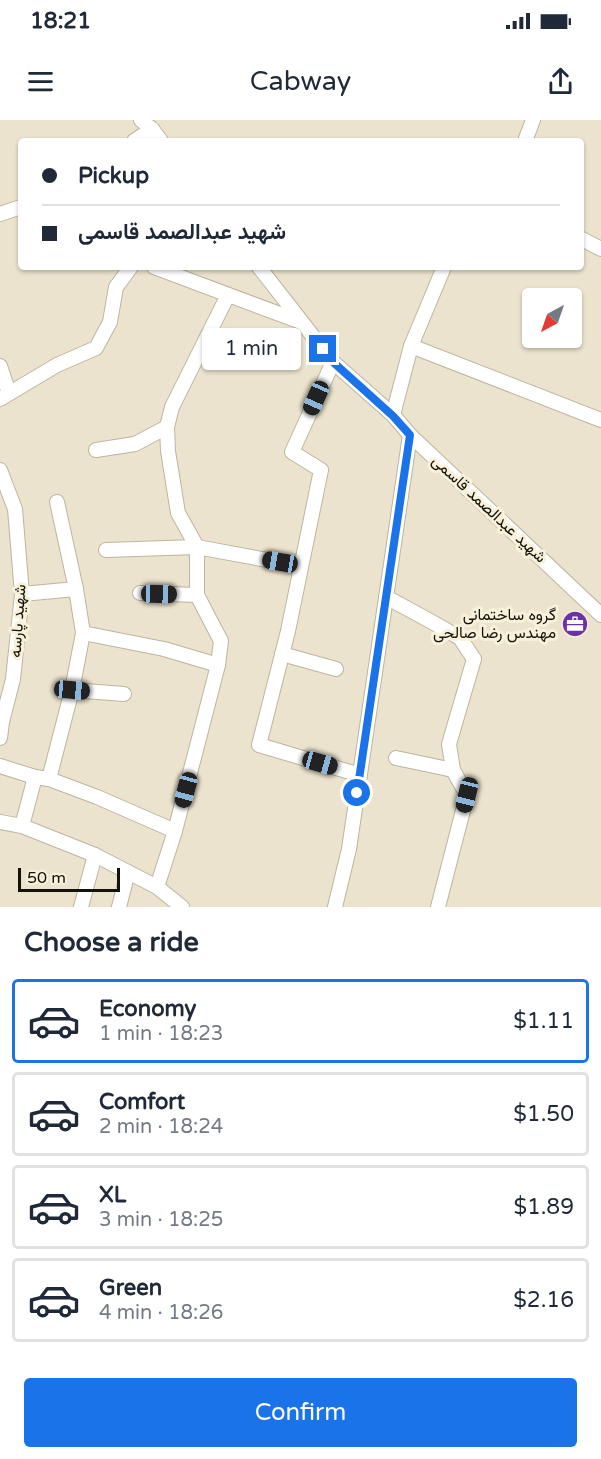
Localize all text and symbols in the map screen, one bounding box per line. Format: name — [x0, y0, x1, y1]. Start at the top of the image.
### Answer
text: 18:21 — [30, 8, 91, 34]
icon: menu — [24, 65, 57, 98]
text: Cabway — [250, 65, 351, 98]
icon: share — [544, 65, 577, 98]
text: Pickup — [78, 163, 149, 189]
text: شهید عبدالصمد قاسمی — [78, 219, 286, 245]
north arrow — [522, 288, 582, 348]
map controls — [522, 288, 582, 348]
callout: 1 min — [203, 328, 302, 370]
route end — [309, 335, 336, 362]
text: 1 min — [225, 337, 278, 361]
car — [300, 378, 332, 418]
street label: شهید عبدالصمد قاسمی — [428, 451, 550, 567]
car — [261, 550, 299, 574]
street label: شهید پارسه — [5, 584, 32, 658]
car — [141, 585, 177, 603]
place label: گروه ساختمانی مهندس رضا صالحی — [433, 605, 556, 643]
office icon: گروه ساختمانی مهندس رضا صالحی — [560, 609, 590, 639]
car — [53, 679, 91, 701]
car — [300, 749, 340, 777]
car — [173, 770, 199, 810]
car — [454, 775, 480, 815]
route start — [343, 779, 370, 806]
scale bar — [18, 865, 120, 892]
text: 50 m — [27, 868, 66, 888]
text: Choose a ride — [24, 926, 199, 959]
icon: car — [27, 994, 81, 1048]
text: Economy — [99, 996, 196, 1022]
text: $1.11 — [513, 1008, 574, 1034]
text: 1 min · 18:23 — [99, 1022, 223, 1046]
icon: car — [27, 1087, 81, 1141]
text: Comfort — [99, 1089, 185, 1115]
text: $1.50 — [513, 1101, 574, 1127]
text: 2 min · 18:24 — [99, 1115, 223, 1139]
icon: car — [27, 1180, 81, 1234]
text: XL — [99, 1182, 126, 1208]
text: $1.89 — [513, 1194, 574, 1220]
text: 3 min · 18:25 — [99, 1208, 223, 1232]
icon: car — [27, 1273, 81, 1327]
text: Green — [99, 1275, 162, 1301]
text: $2.16 — [513, 1287, 574, 1313]
text: 4 min · 18:26 — [99, 1301, 223, 1325]
button: Confirm — [24, 1378, 577, 1447]

